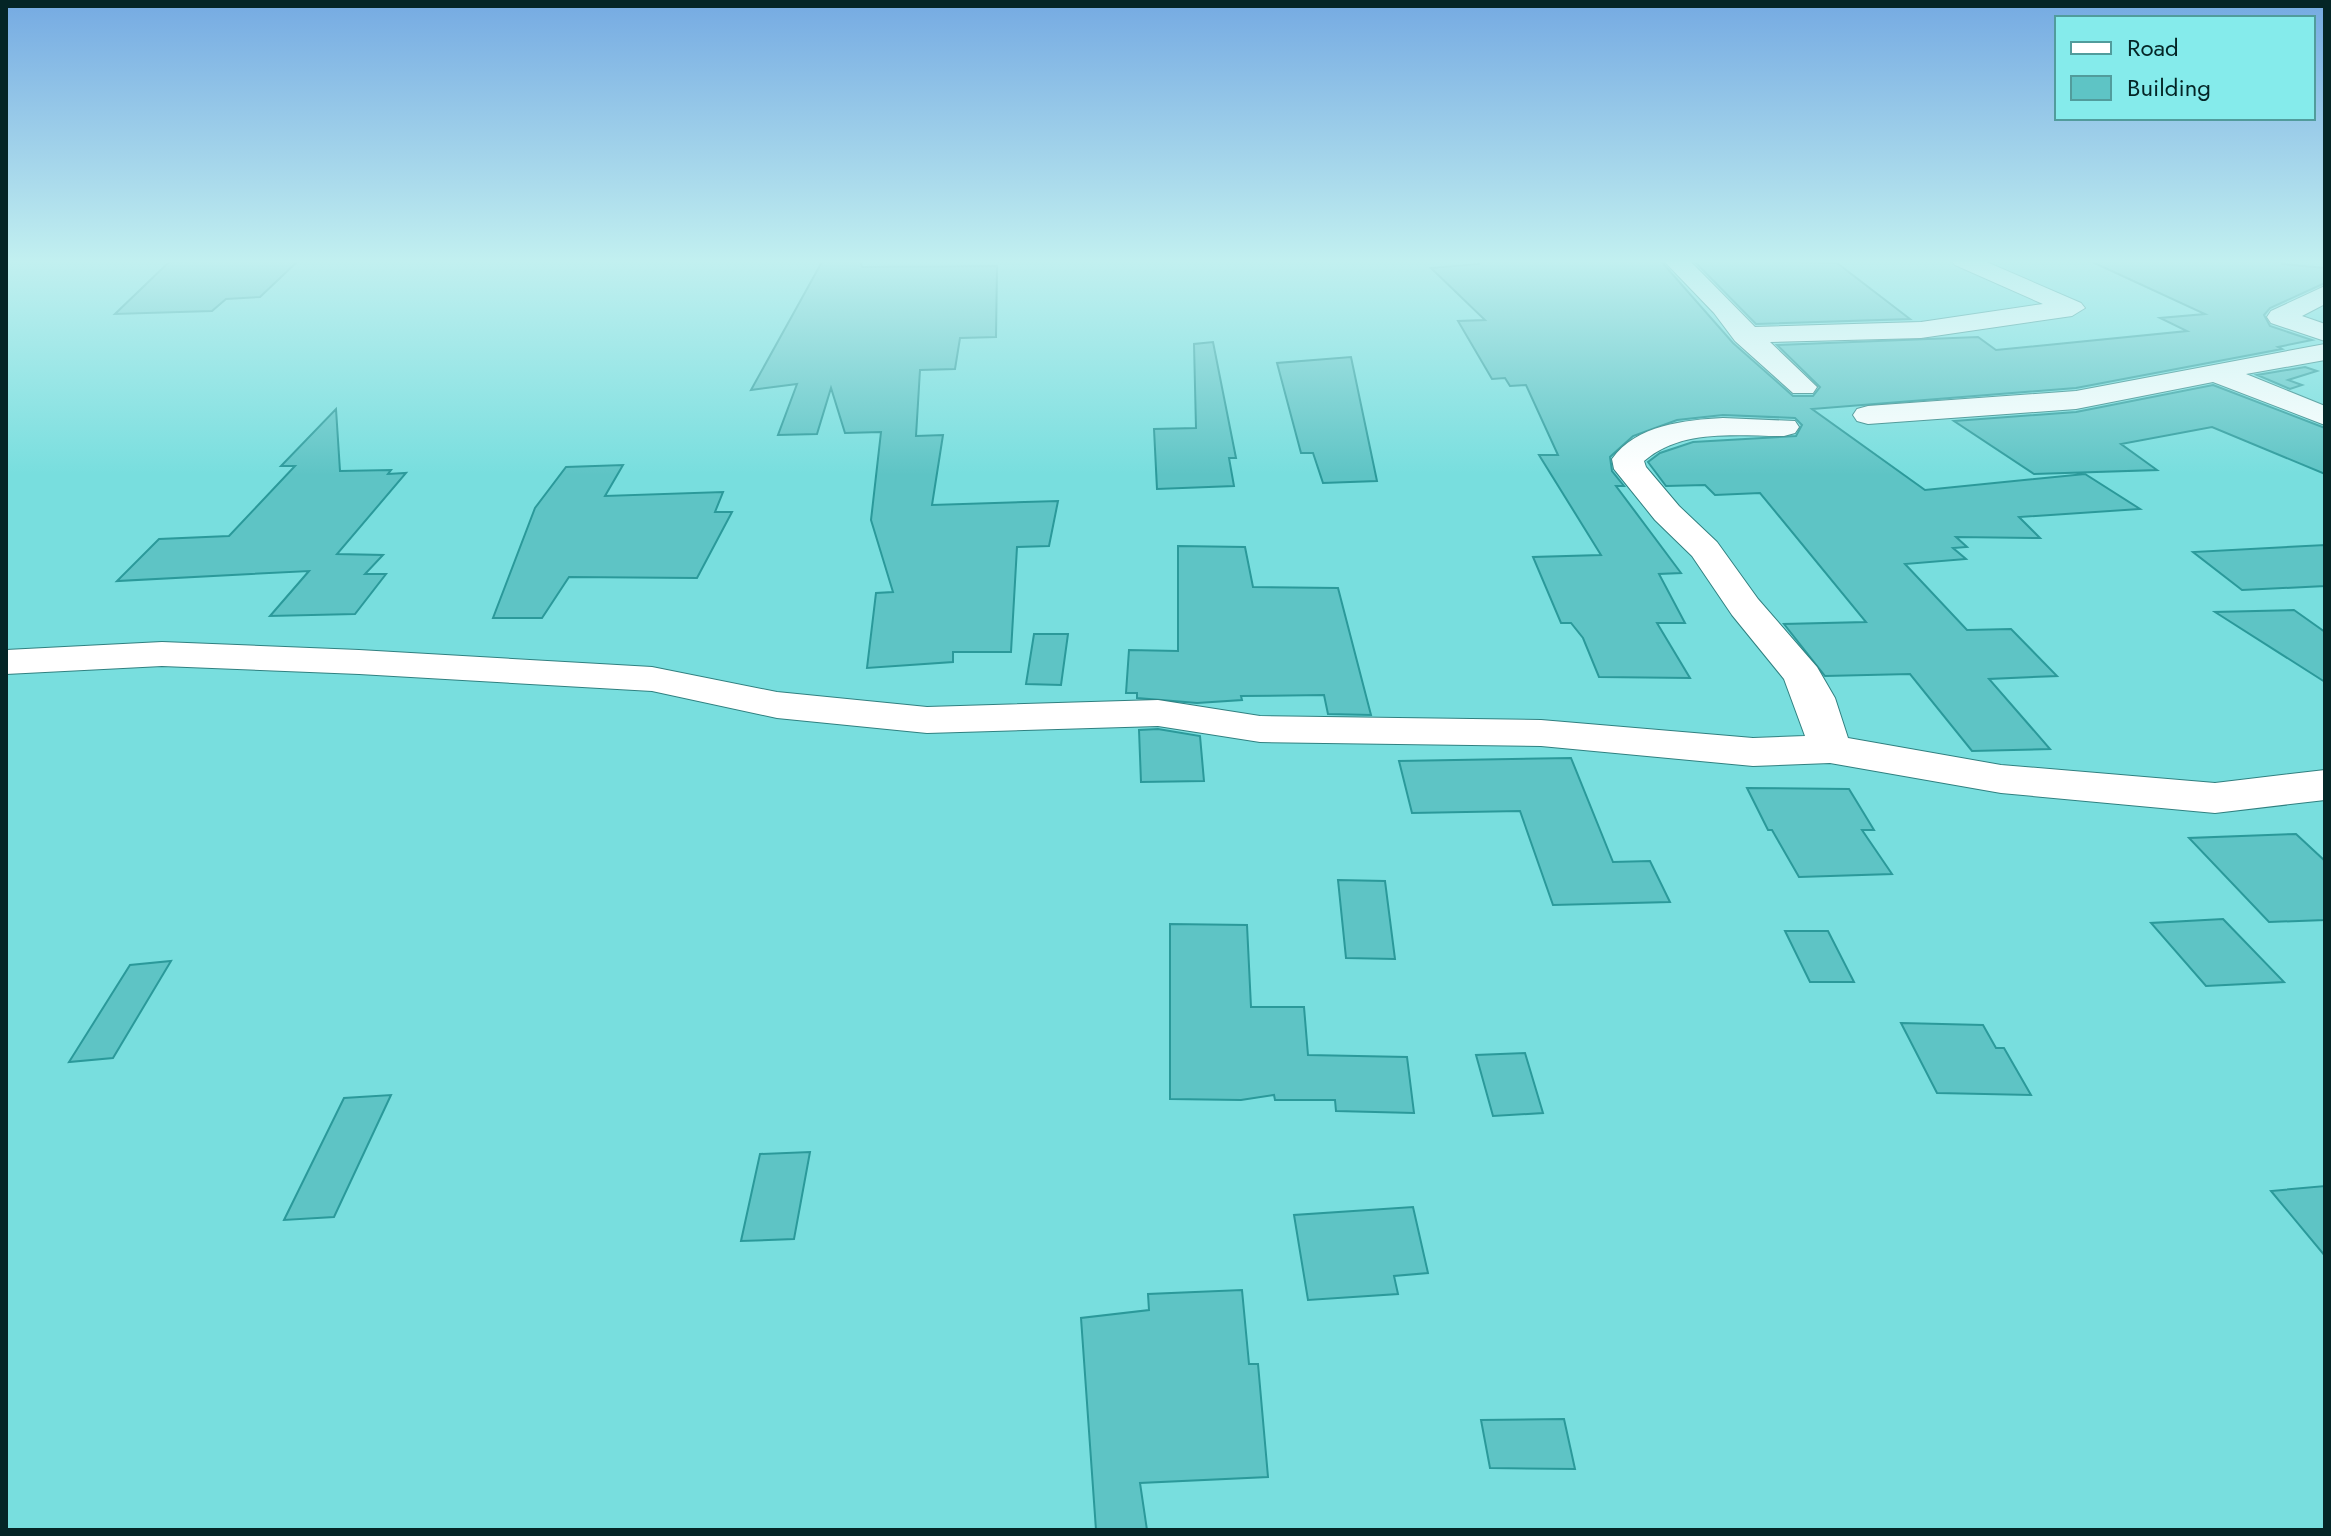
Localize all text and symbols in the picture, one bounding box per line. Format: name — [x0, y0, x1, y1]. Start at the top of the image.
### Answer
legend — [2055, 16, 2315, 120]
text: Road — [2127, 30, 2179, 65]
text: Building — [2127, 70, 2211, 105]

